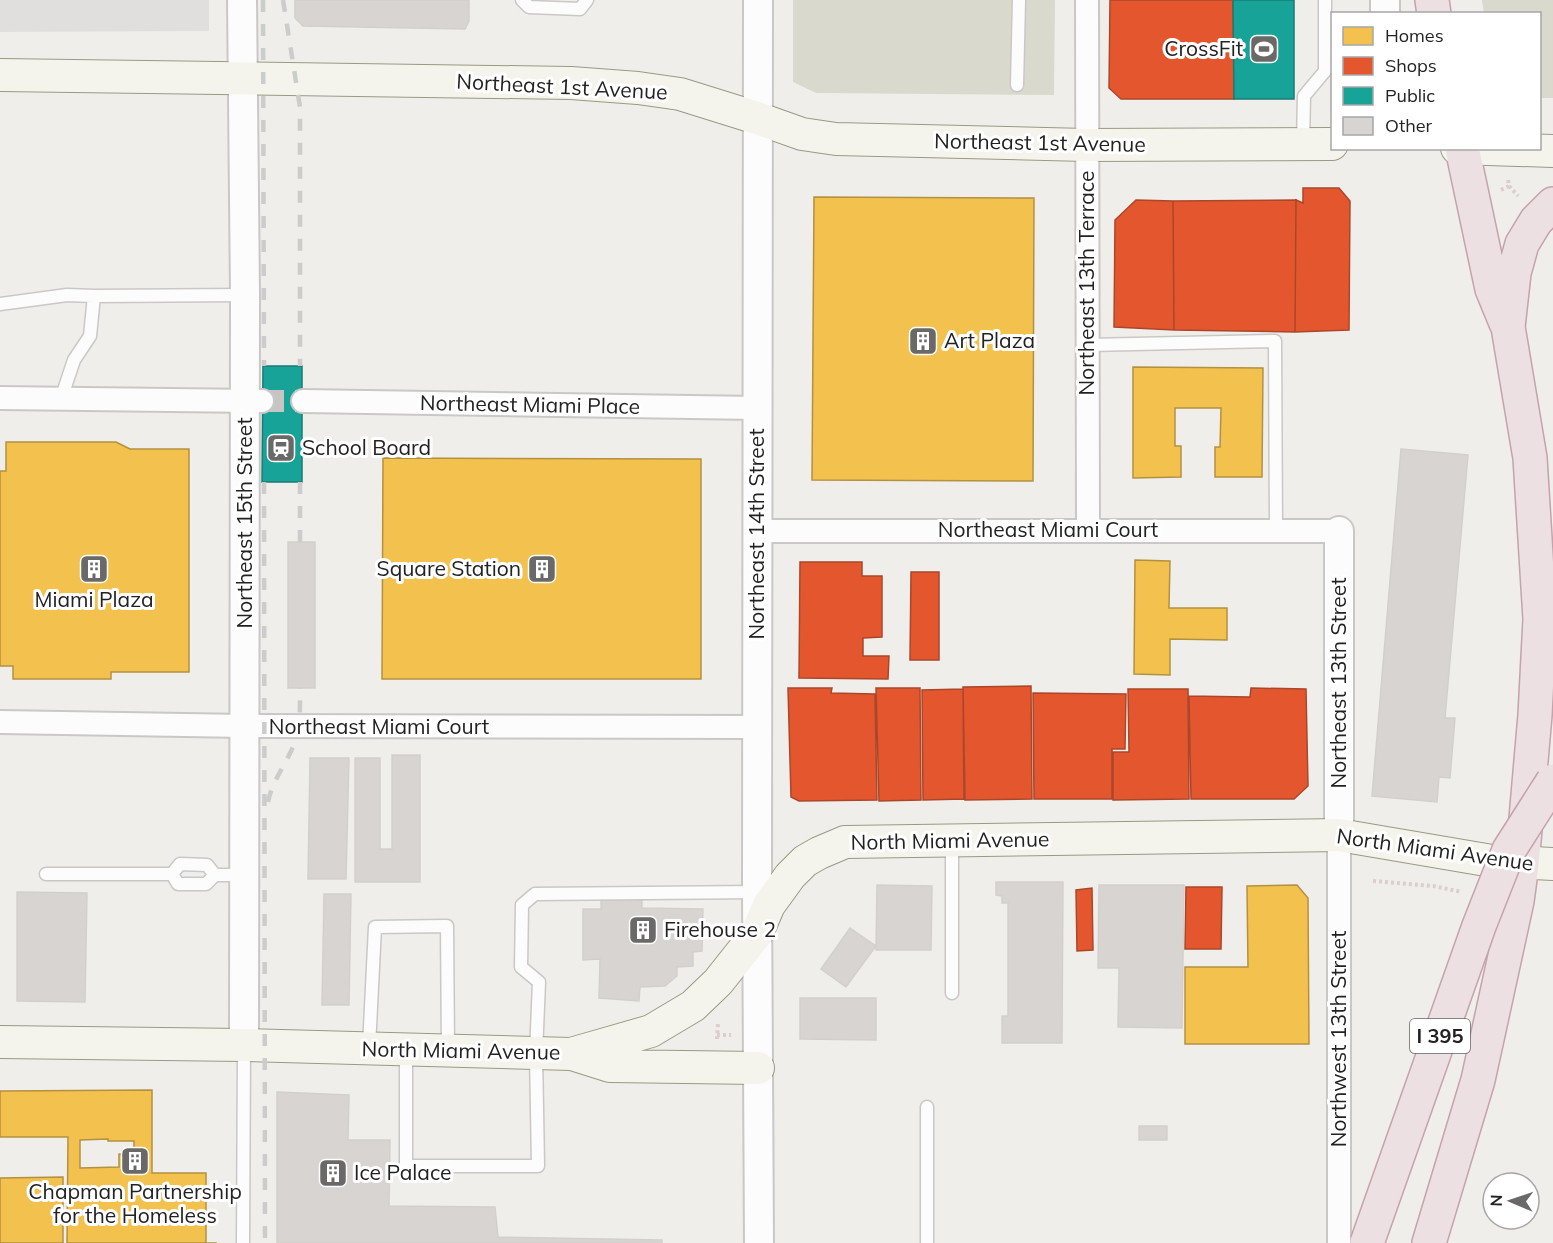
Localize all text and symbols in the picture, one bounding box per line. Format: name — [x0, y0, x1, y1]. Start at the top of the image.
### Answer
legend — [1331, 12, 1541, 150]
text: Homes — [1385, 24, 1444, 47]
sports icon: CrossFit — [1248, 33, 1280, 65]
place label: CrossFit — [1164, 35, 1243, 61]
text: Shops — [1385, 54, 1437, 77]
street label: Northeast 1st Avenue — [456, 67, 668, 105]
text: Public — [1385, 84, 1435, 107]
text: Other — [1385, 114, 1433, 137]
street label: Northeast 1st Avenue — [934, 127, 1146, 157]
street label: Northeast 13th Terrace — [1073, 171, 1099, 395]
building icon: Art Plaza — [907, 325, 939, 357]
place label: Art Plaza — [944, 327, 1035, 353]
street label: Northeast Miami Place — [420, 389, 640, 419]
street label: Northeast 15th Street — [231, 417, 257, 629]
street label: Northeast 14th Street — [743, 428, 769, 640]
station icon: School Board — [265, 432, 297, 464]
place label: School Board — [302, 434, 431, 460]
street label: Northeast Miami Court — [938, 516, 1158, 542]
building icon: Miami Plaza — [78, 553, 110, 585]
building icon: Square Station — [526, 553, 558, 585]
place label: Square Station — [377, 555, 521, 581]
street label: Northeast 13th Street — [1325, 577, 1351, 789]
place label: Miami Plaza — [34, 586, 154, 612]
street label: Northeast Miami Court — [269, 713, 489, 739]
street label: North Miami Avenue — [1335, 822, 1535, 876]
street label: North Miami Avenue — [850, 825, 1050, 855]
building icon: Firehouse 2 — [627, 914, 659, 946]
place label: Firehouse 2 — [664, 916, 776, 942]
street label: Northwest 13th Street — [1325, 931, 1351, 1147]
road number: I 395 — [1410, 1019, 1470, 1053]
street label: North Miami Avenue — [361, 1035, 561, 1065]
building icon: Chapman Partnership for the Homeless — [119, 1145, 151, 1177]
building icon: Ice Palace — [317, 1157, 349, 1189]
place label: Ice Palace — [354, 1159, 452, 1185]
north arrow — [1481, 1171, 1541, 1231]
place label: Chapman Partnership for the Homeless — [28, 1178, 242, 1228]
text: N — [1486, 1194, 1506, 1207]

